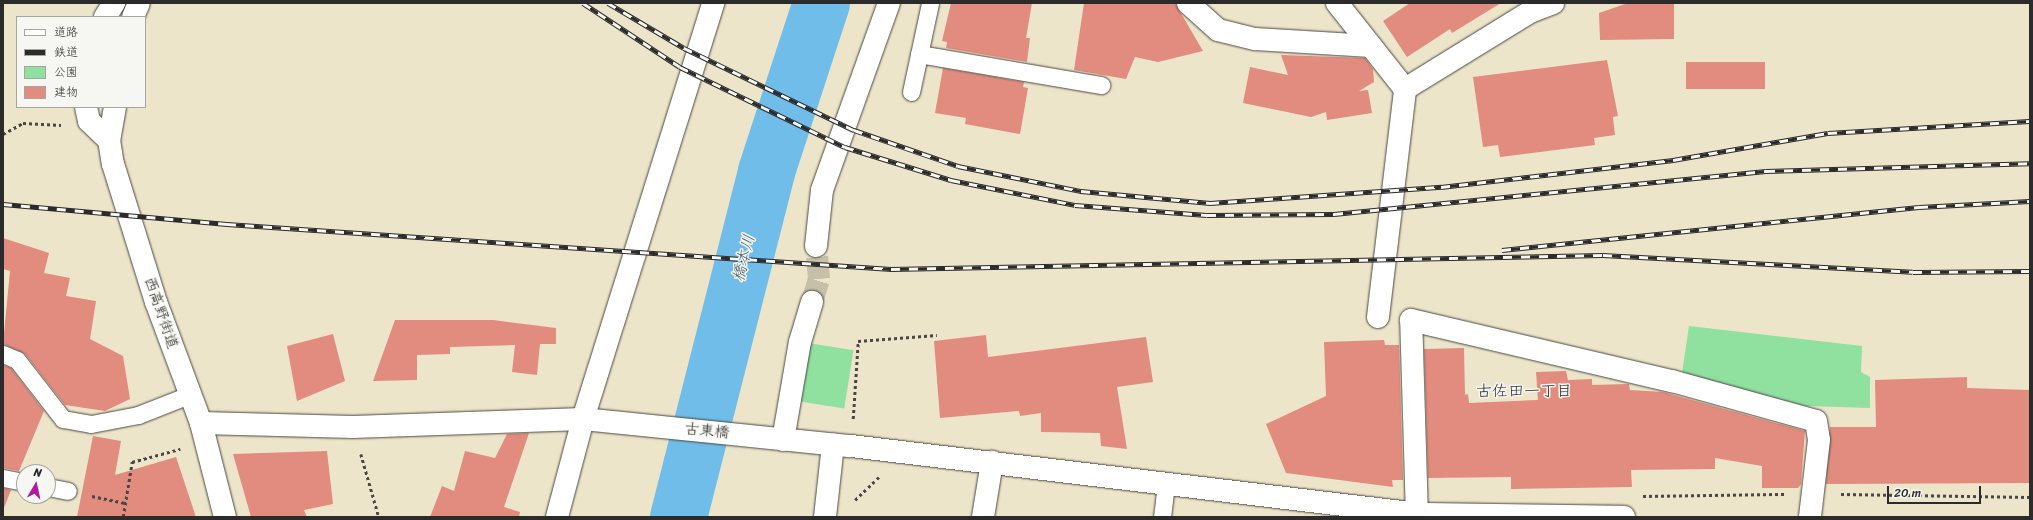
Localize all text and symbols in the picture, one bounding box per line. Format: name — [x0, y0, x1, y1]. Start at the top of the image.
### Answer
legend — [16, 16, 146, 108]
text: 道路 — [54, 21, 78, 43]
text: 鉄道 — [54, 41, 78, 63]
text: 公園 — [54, 61, 78, 83]
text: 建物 — [54, 81, 78, 103]
water label: 橋本川 — [729, 232, 759, 284]
street label: 西高野街道 — [140, 275, 182, 351]
district label: 古佐田一丁目 — [1476, 381, 1572, 401]
street label: 古東橋 — [684, 420, 730, 442]
text: N — [33, 463, 43, 483]
north arrow — [16, 464, 56, 504]
scale bar — [1889, 478, 1983, 504]
text: 20 m — [1894, 482, 1921, 504]

